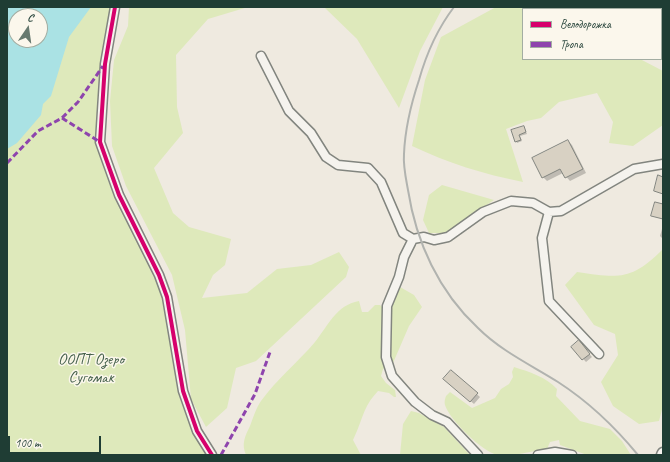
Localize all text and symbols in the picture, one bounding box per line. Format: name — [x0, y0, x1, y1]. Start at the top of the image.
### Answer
north arrow — [8, 8, 48, 48]
legend — [522, 8, 662, 60]
text: С — [26, 10, 35, 25]
text: Велодорожка — [560, 16, 611, 32]
text: Тропа — [560, 36, 583, 52]
park label: ООПТ Озеро Сугомак — [58, 350, 124, 388]
scale bar — [10, 428, 103, 454]
text: 100 m — [15, 435, 41, 451]

